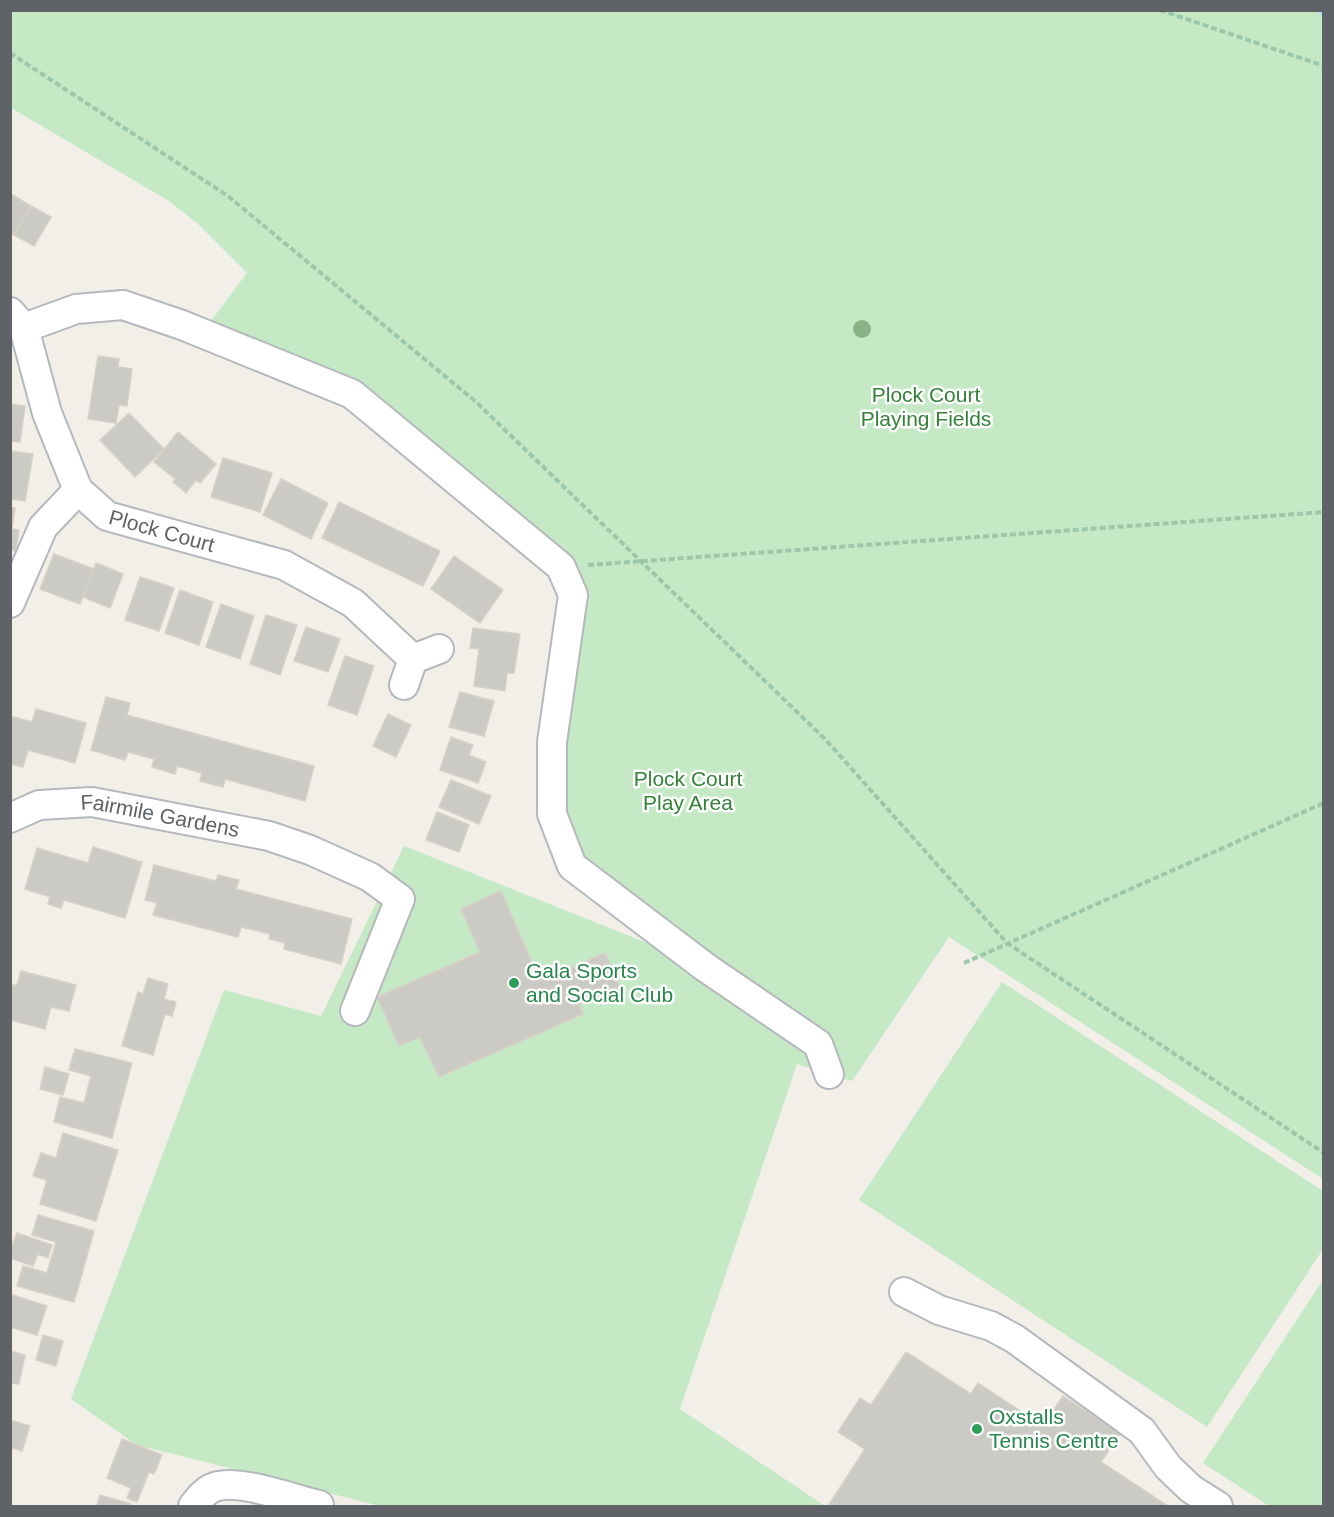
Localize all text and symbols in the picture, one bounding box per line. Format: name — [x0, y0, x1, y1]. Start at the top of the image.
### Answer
park label: Plock Court Playing Fields — [861, 383, 991, 430]
street label: Plock Court — [106, 505, 217, 556]
park label: Plock Court Play Area — [634, 767, 742, 814]
street label: Fairmile Gardens — [80, 790, 241, 841]
place label: Gala Sports and Social Club — [526, 959, 673, 1006]
marker: Gala Sports and Social Club — [507, 976, 521, 990]
place label: Oxstalls Tennis Centre — [989, 1405, 1119, 1452]
marker: Oxstalls Tennis Centre — [970, 1422, 984, 1436]

